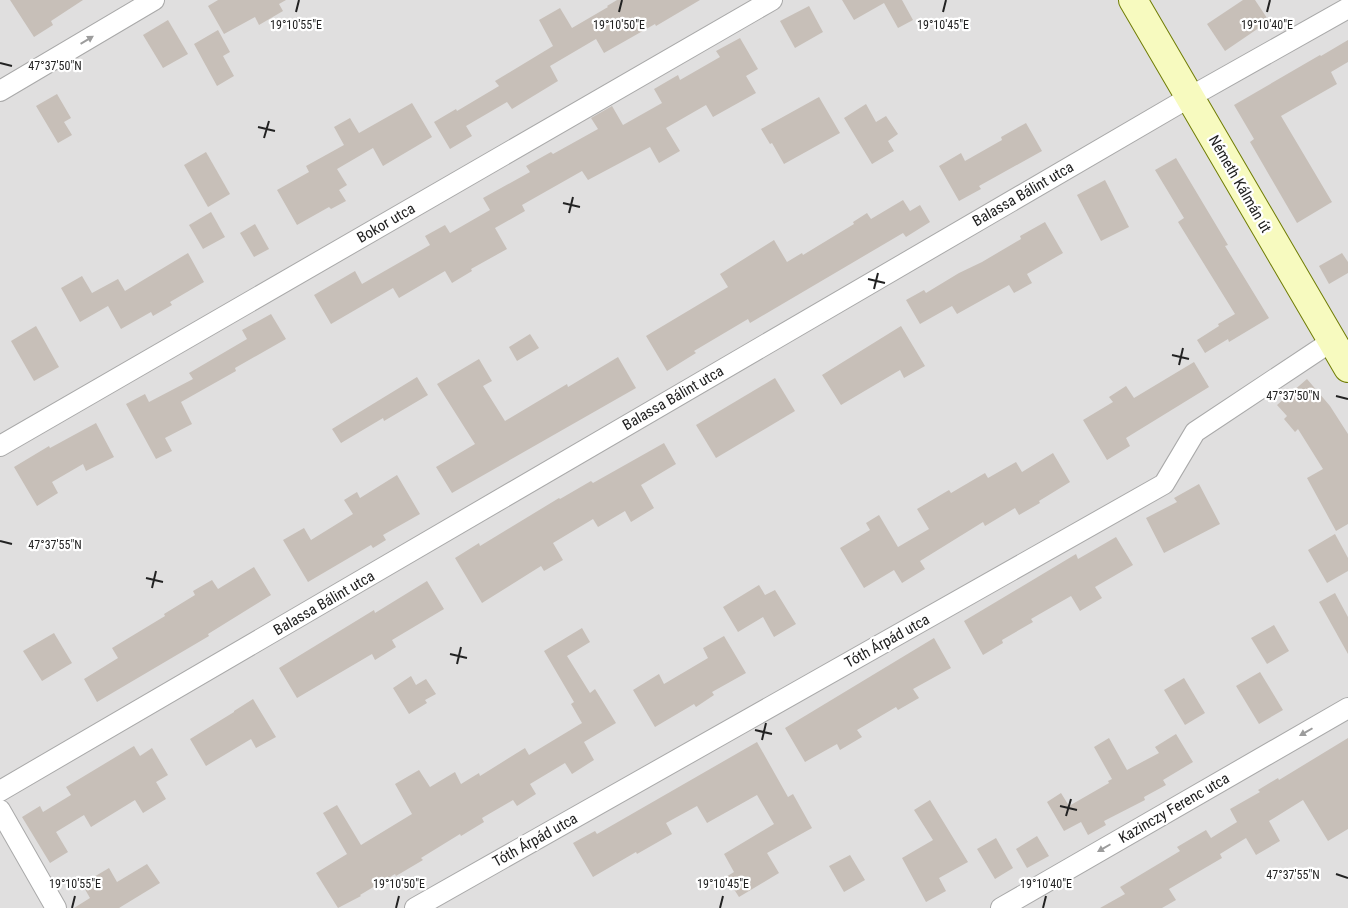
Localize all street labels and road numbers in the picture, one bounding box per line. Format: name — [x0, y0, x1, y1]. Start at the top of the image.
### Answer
street label: Németh Kálmán út — [1205, 132, 1275, 236]
street label: Balassa Bálint utca — [969, 158, 1077, 230]
street label: Bokor utca — [354, 199, 418, 247]
street label: Balassa Bálint utca — [619, 362, 727, 434]
street label: Balassa Bálint utca — [270, 567, 378, 639]
street label: Tóth Árpád utca — [841, 610, 933, 672]
street label: Kazinczy Ferenc utca — [1115, 769, 1233, 847]
street label: Tóth Árpád utca — [489, 809, 581, 871]

